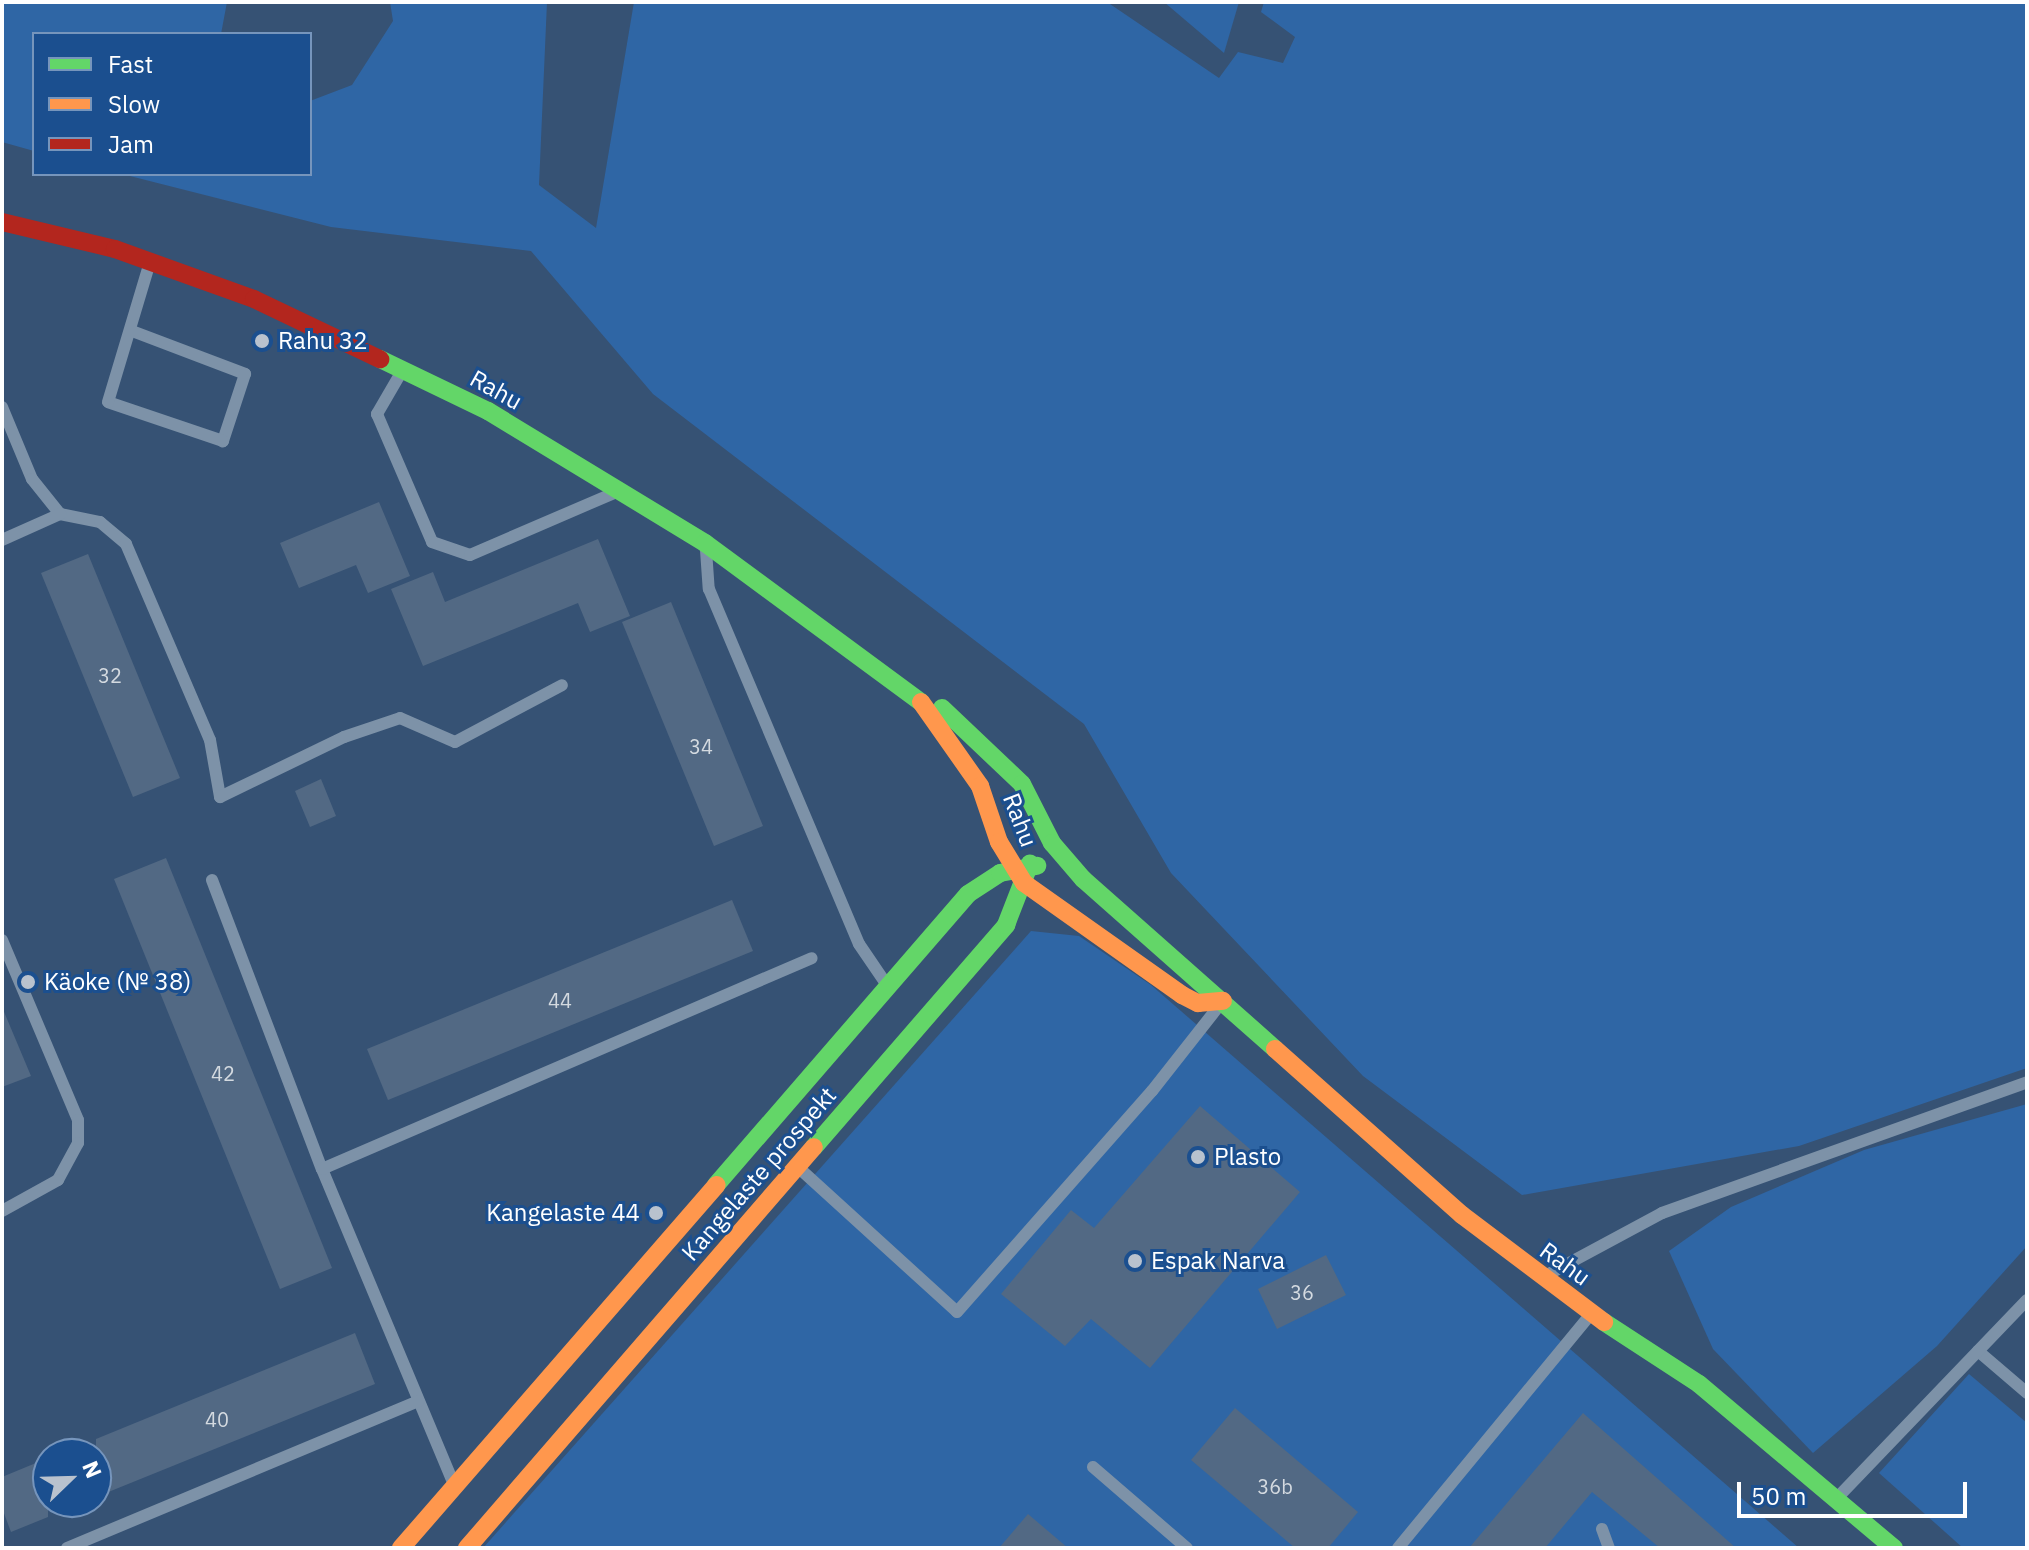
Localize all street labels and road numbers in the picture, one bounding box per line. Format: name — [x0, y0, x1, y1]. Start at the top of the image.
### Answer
street label: Rahu — [465, 364, 527, 416]
street label: Rahu — [997, 789, 1043, 851]
street label: Kangelaste prospekt — [676, 1081, 842, 1267]
street label: Rahu — [1534, 1236, 1596, 1292]

